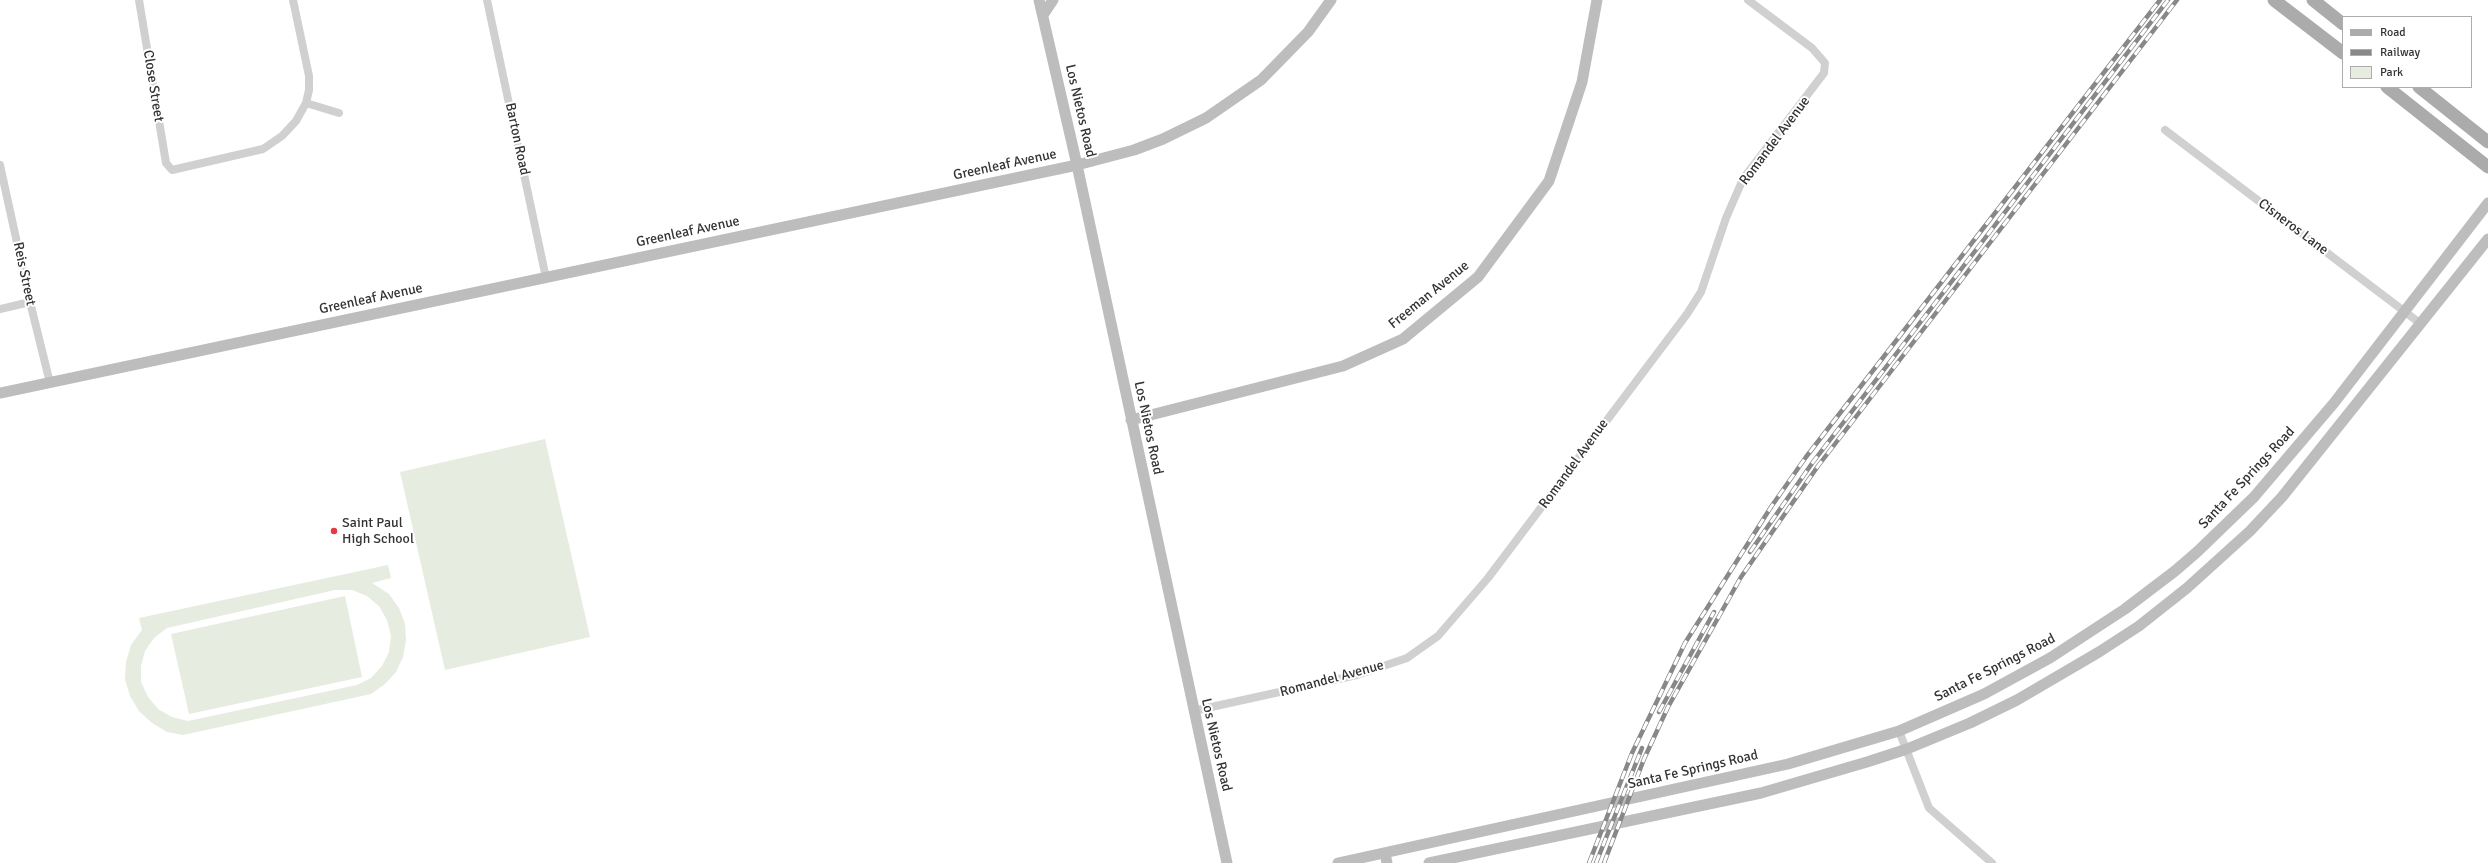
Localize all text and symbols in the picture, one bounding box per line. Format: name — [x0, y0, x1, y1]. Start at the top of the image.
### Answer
legend — [2342, 16, 2472, 88]
text: Road — [2380, 25, 2406, 40]
text: Railway — [2380, 45, 2420, 60]
street label: Close Street — [139, 49, 167, 123]
street label: Los Nietos Road — [1061, 63, 1099, 159]
text: Park — [2380, 65, 2403, 80]
street label: Romandel Avenue — [1736, 93, 1814, 189]
street label: Barton Road — [501, 101, 533, 177]
street label: Greenleaf Avenue — [952, 146, 1058, 184]
street label: Cisneros Lane — [2255, 195, 2331, 259]
street label: Greenleaf Avenue — [635, 213, 741, 251]
street label: Reis Street — [9, 241, 39, 307]
street label: Freeman Avenue — [1385, 257, 1473, 333]
street label: Greenleaf Avenue — [318, 280, 424, 318]
street label: Los Nietos Road — [1130, 380, 1166, 476]
street label: Romandel Avenue — [1536, 416, 1612, 512]
street label: Santa Fe Springs Road — [2195, 424, 2299, 532]
place label: Saint Paul High School — [342, 515, 414, 548]
marker: Saint Paul High School — [329, 526, 339, 536]
street label: Santa Fe Springs Road — [1932, 630, 2058, 706]
street label: Romandel Avenue — [1278, 657, 1386, 701]
street label: Los Nietos Road — [1197, 697, 1235, 793]
street label: Santa Fe Springs Road — [1626, 747, 1760, 793]

